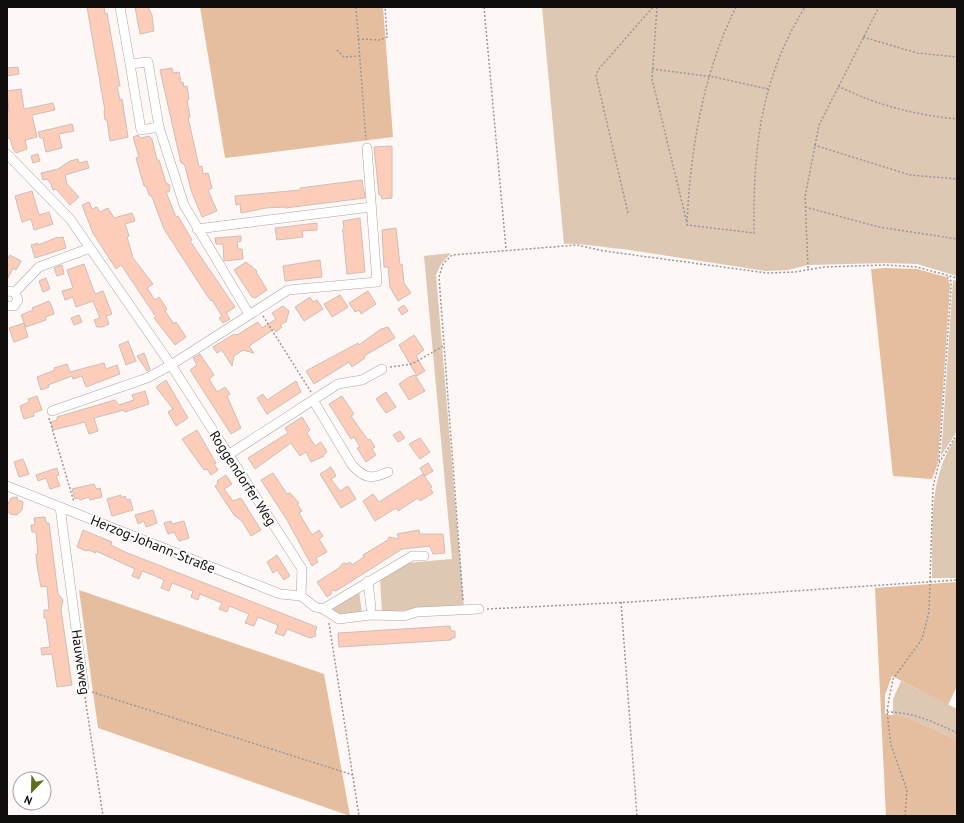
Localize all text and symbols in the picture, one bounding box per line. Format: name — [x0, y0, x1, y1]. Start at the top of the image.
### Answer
street label: Roggendorfer Weg — [206, 427, 280, 529]
street label: Herzog-Johann-Straße — [88, 511, 218, 577]
street label: Hauweweg — [68, 628, 94, 696]
north arrow — [12, 771, 52, 811]
text: N — [22, 792, 34, 808]

